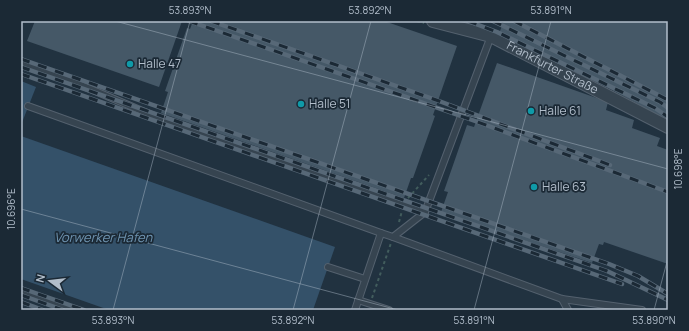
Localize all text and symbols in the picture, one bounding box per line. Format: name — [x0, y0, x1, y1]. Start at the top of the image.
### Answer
text: 53.893°N — [169, 3, 212, 17]
text: 53.892°N — [349, 3, 392, 17]
text: 53.891°N — [530, 3, 572, 17]
street label: Frankfurter Straße — [504, 36, 602, 98]
place label: Halle 47 — [138, 55, 181, 72]
marker: Halle 47 — [125, 59, 135, 69]
place label: Halle 51 — [309, 95, 351, 112]
marker: Halle 51 — [296, 99, 306, 109]
place label: Halle 61 — [539, 102, 581, 119]
marker: Halle 61 — [526, 106, 536, 116]
text: 10.698°E — [671, 148, 685, 189]
place label: Halle 63 — [542, 178, 586, 195]
marker: Halle 63 — [529, 182, 539, 192]
text: 10.696°E — [4, 188, 18, 230]
water label: Vorwerker Hafen — [54, 228, 153, 246]
north arrow — [30, 261, 70, 301]
text: N — [32, 272, 48, 284]
text: 53.893°N — [92, 313, 135, 327]
text: 53.892°N — [272, 313, 315, 327]
text: 53.891°N — [453, 313, 495, 327]
text: 53.890°N — [632, 313, 676, 327]

